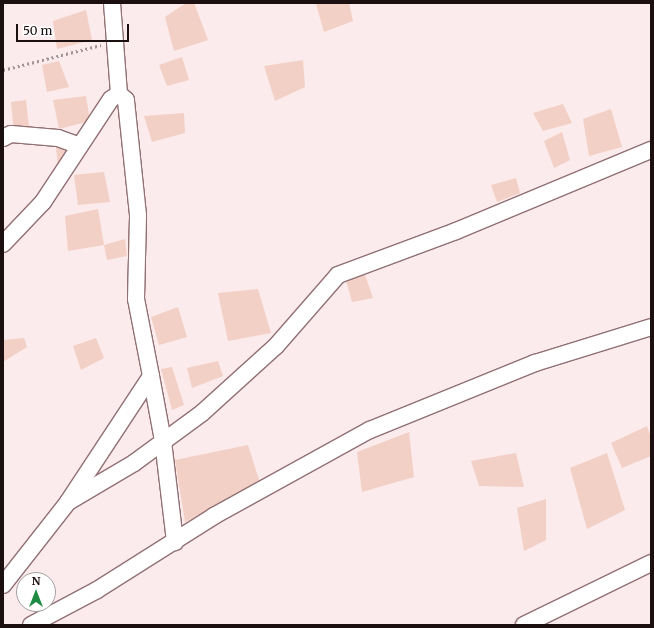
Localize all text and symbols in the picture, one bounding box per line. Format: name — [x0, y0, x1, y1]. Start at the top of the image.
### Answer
scale bar — [18, 16, 131, 42]
text: 50 m — [23, 23, 52, 38]
north arrow — [16, 572, 56, 612]
text: N — [32, 574, 40, 588]

